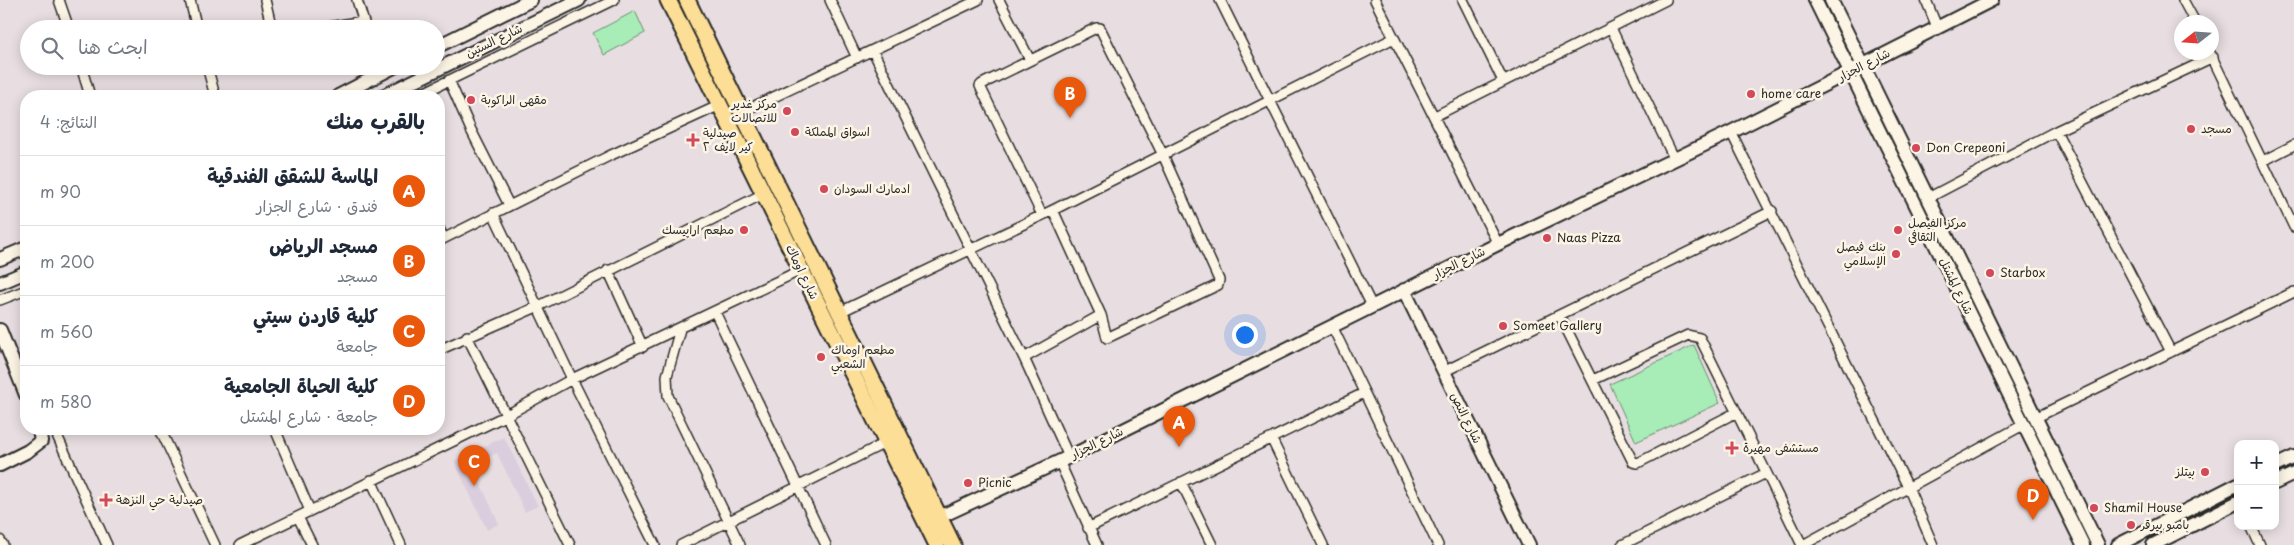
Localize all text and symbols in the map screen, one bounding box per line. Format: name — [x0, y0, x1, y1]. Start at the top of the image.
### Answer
north arrow — [2174, 15, 2219, 60]
street label: شارع الستين — [462, 19, 526, 63]
search box — [20, 20, 445, 75]
text: ابحث هنا — [78, 32, 148, 60]
icon: search — [38, 34, 66, 62]
street label: شارع الجزار — [1833, 43, 1893, 86]
pin: B — [1054, 77, 1086, 118]
place label: home care — [1761, 84, 1821, 102]
marker: home care — [1745, 88, 1757, 100]
place label: مقهى الراكوبة — [481, 90, 547, 108]
marker: مقهى الراكوبة — [465, 94, 477, 106]
place label: مركز غدير للاتصالات — [731, 94, 777, 126]
text: بالقرب منك — [326, 104, 425, 136]
marker: مركز غدير للاتصالات — [781, 105, 793, 117]
text: النتائج: 4 — [40, 109, 97, 133]
place label: مسجد — [2201, 119, 2232, 137]
place label: اسواق المملكة — [805, 122, 870, 140]
place label: صيدلية كير لايف ٢ — [703, 123, 753, 155]
marker: مسجد — [2185, 123, 2197, 135]
marker: اسواق المملكة — [789, 126, 801, 138]
marker: صيدلية كير لايف ٢ — [687, 134, 699, 146]
place label: Don Crepeoni — [1926, 138, 2005, 156]
marker: Don Crepeoni — [1910, 142, 1922, 154]
text: الماسة للشقق الفندقية — [207, 161, 378, 189]
text: 90 m — [40, 179, 81, 203]
text: A — [403, 179, 415, 203]
place label: ادمارك السودان — [834, 179, 910, 197]
marker: ادمارك السودان — [818, 183, 830, 195]
text: فندق · شارع الجزار — [256, 193, 378, 217]
place label: مركز الفيصل الثقافي — [1908, 213, 1967, 246]
place label: مطعم ارابيسك — [662, 220, 734, 239]
marker: مطعم ارابيسك — [738, 224, 750, 236]
marker: مركز الفيصل الثقافي — [1892, 224, 1904, 236]
place label: Naas Pizza — [1557, 228, 1621, 246]
text: مسجد الرياض — [269, 231, 378, 259]
marker: Naas Pizza — [1541, 232, 1553, 244]
place label: بنك فيصل الإسلامي — [1836, 237, 1886, 272]
street label: شارع اوماك — [781, 241, 824, 303]
street label: شارع الجزار — [1428, 242, 1488, 284]
marker: بنك فيصل الإسلامي — [1890, 248, 1902, 260]
text: 200 m — [40, 249, 94, 273]
text: B — [404, 249, 415, 273]
street label: شارع المشتل — [1934, 254, 1978, 318]
text: مسجد — [337, 263, 378, 287]
place label: Starbox — [2000, 263, 2046, 281]
marker: Starbox — [1984, 267, 1996, 279]
text: كلية قاردن سيتي — [253, 301, 378, 329]
place label: Someet Gallery — [1513, 316, 1602, 334]
text: 560 m — [40, 319, 93, 343]
text: C — [403, 319, 415, 343]
marker: Someet Gallery — [1497, 320, 1509, 332]
your location — [1232, 322, 1258, 348]
text: جامعة — [336, 333, 378, 357]
place label: مطعم اوماك الشعبي — [831, 340, 895, 375]
marker: مطعم اوماك الشعبي — [815, 351, 827, 363]
text: كلية الحياة الجامعية — [224, 371, 378, 399]
text: 580 m — [40, 389, 92, 413]
text: D — [403, 389, 415, 413]
street label: شارع النص — [1446, 389, 1487, 447]
text: جامعة · شارع المشتل — [240, 403, 378, 427]
pin: A — [1163, 406, 1195, 447]
street label: شارع الجزار — [1066, 422, 1126, 464]
place label: مستشفى مهيرة — [1743, 438, 1819, 456]
map controls — [2234, 440, 2279, 530]
button: + — [2234, 440, 2279, 485]
marker: مستشفى مهيرة — [1725, 441, 1739, 455]
pin: C — [458, 445, 490, 486]
place label: بيتلز — [2174, 462, 2195, 480]
marker: بيتلز — [2199, 466, 2211, 478]
place label: Picnic — [978, 473, 1012, 491]
marker: Picnic — [962, 477, 974, 489]
pin: D — [2017, 479, 2049, 520]
button: − — [2234, 485, 2279, 530]
place label: صيدلية حي النزهة — [116, 490, 203, 511]
marker: صيدلية حي النزهة — [100, 494, 112, 506]
place label: Shamil House — [2104, 498, 2183, 516]
marker: Shamil House — [2088, 502, 2100, 514]
place label: بامبو بيرقر — [2140, 515, 2189, 533]
marker: بامبو بيرقر — [2125, 519, 2137, 531]

